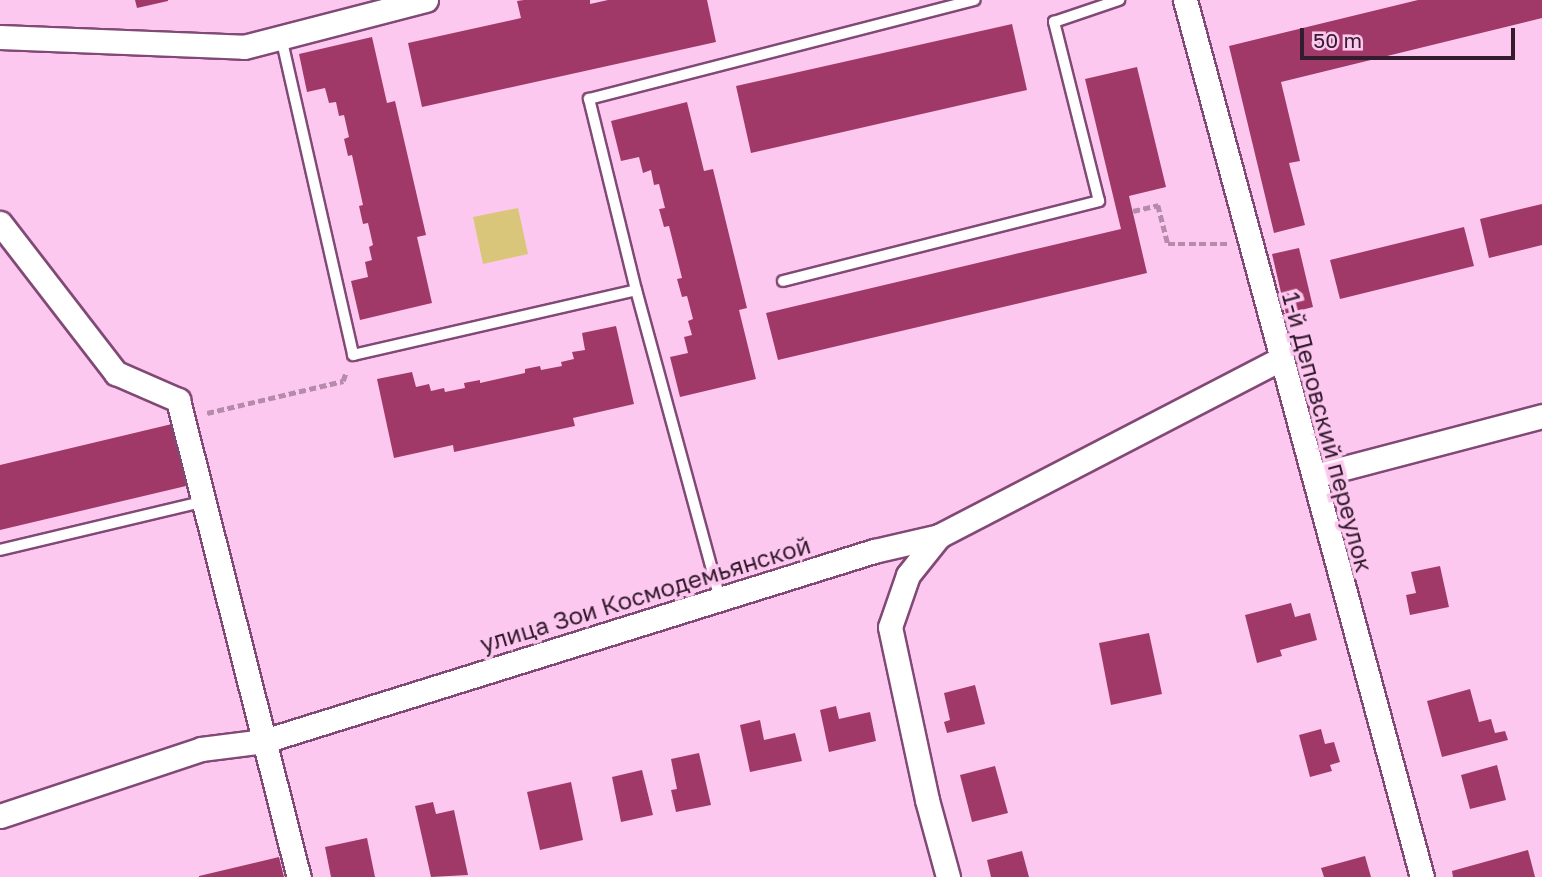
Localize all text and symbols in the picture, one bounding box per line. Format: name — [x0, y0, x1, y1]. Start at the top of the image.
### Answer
scale bar — [1304, 14, 1519, 58]
text: 50 m — [1313, 27, 1362, 53]
street label: 1-й Деповский переулок — [1277, 289, 1379, 575]
street label: улица Зои Космодемьянской — [476, 530, 814, 658]

